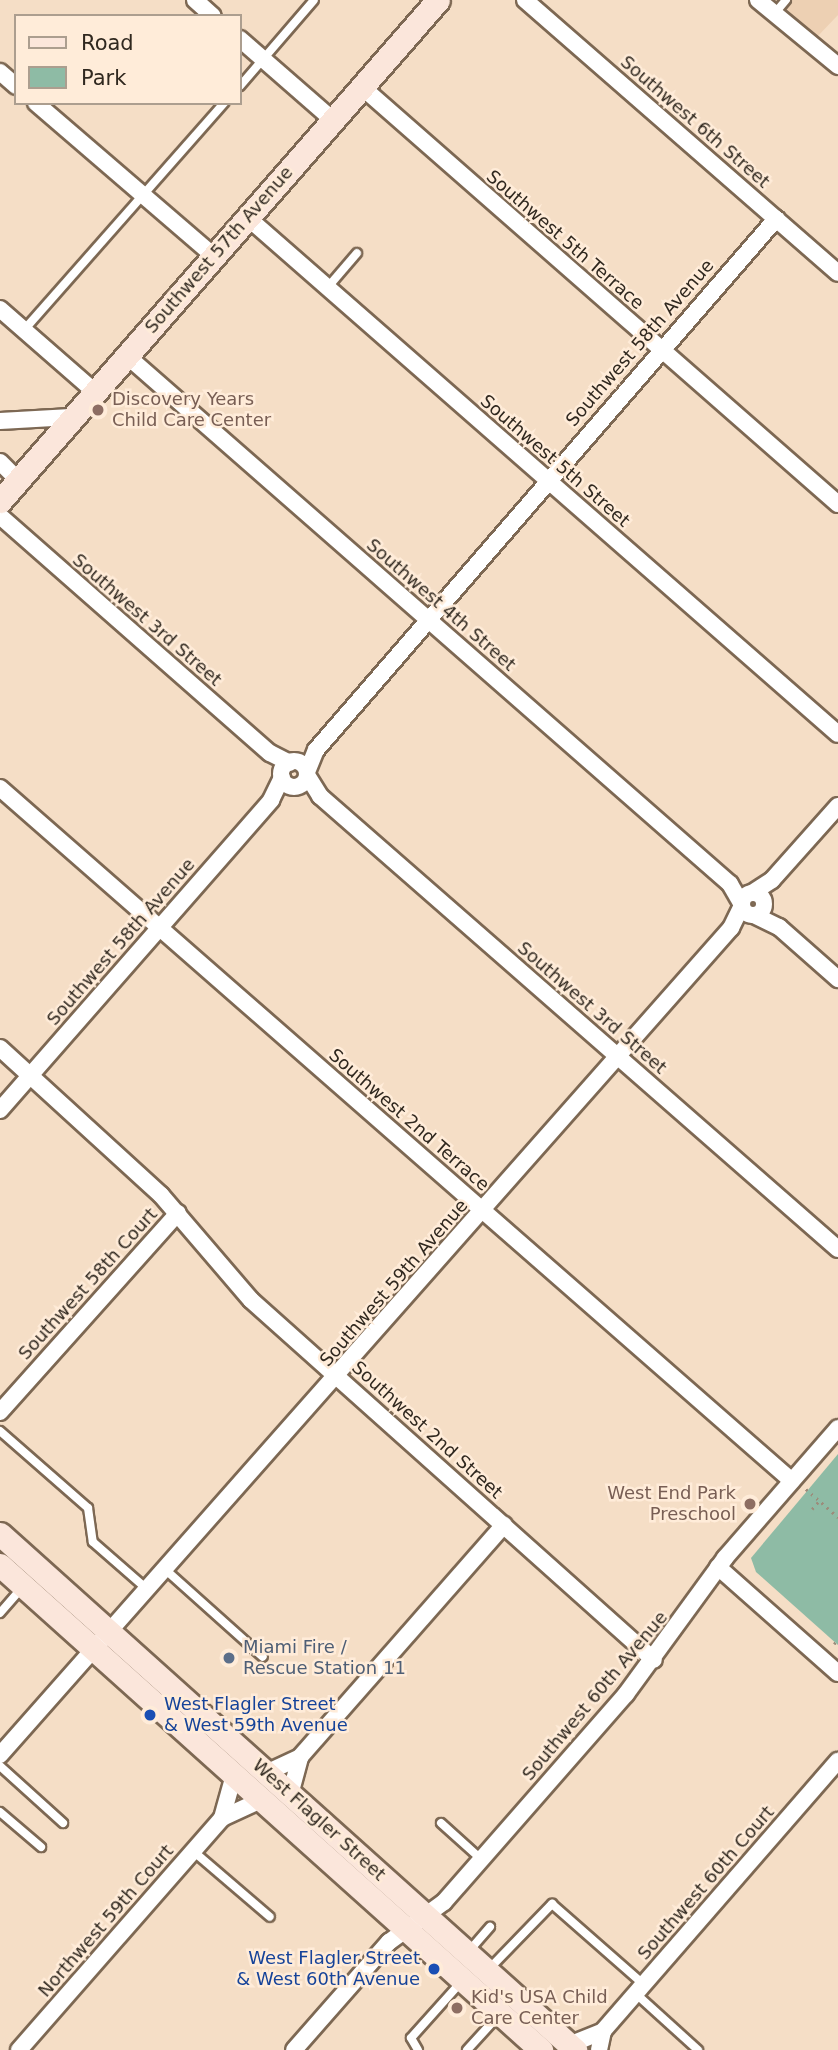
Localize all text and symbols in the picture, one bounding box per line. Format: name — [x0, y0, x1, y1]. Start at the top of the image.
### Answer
legend — [14, 14, 242, 105]
text: Road — [81, 31, 134, 55]
street label: Southwest 6th Street — [616, 51, 774, 193]
text: Park — [81, 66, 126, 90]
street label: Southwest 57th Avenue — [141, 162, 297, 338]
street label: Southwest 5th Terrace — [482, 166, 648, 314]
street label: Southwest 58th Avenue — [562, 255, 718, 431]
place label: Discovery Years Child Care Center — [112, 389, 271, 432]
street label: Southwest 5th Street — [476, 390, 634, 532]
marker: Discovery Years Child Care Center — [90, 402, 106, 418]
street label: Southwest 4th Street — [362, 534, 520, 676]
street label: Southwest 3rd Street — [68, 549, 226, 691]
street label: Southwest 58th Avenue — [43, 854, 199, 1030]
street label: Southwest 3rd Street — [513, 937, 671, 1079]
street label: Southwest 2nd Terrace — [324, 1044, 494, 1196]
street label: Southwest 59th Avenue — [316, 1195, 472, 1371]
street label: Southwest 58th Court — [14, 1204, 162, 1364]
street label: Southwest 2nd Street — [347, 1357, 507, 1503]
place label: West End Park Preschool — [607, 1483, 736, 1526]
marker: West End Park Preschool — [742, 1496, 758, 1512]
street label: Southwest 60th Avenue — [518, 1607, 672, 1785]
place label: Miami Fire / Rescue Station 11 — [243, 1637, 406, 1680]
marker: Miami Fire / Rescue Station 11 — [221, 1650, 237, 1666]
place label: West Flagler Street & West 59th Avenue — [164, 1694, 348, 1736]
marker: West Flagler Street & West 59th Avenue — [142, 1707, 158, 1723]
street label: West Flagler Street — [248, 1755, 390, 1885]
street label: Southwest 60th Court — [633, 1802, 779, 1964]
street label: Northwest 59th Court — [34, 1840, 178, 2002]
place label: West Flagler Street & West 60th Avenue — [236, 1948, 420, 1990]
marker: West Flagler Street & West 60th Avenue — [426, 1961, 442, 1977]
place label: Kid's USA Child Care Center — [471, 1987, 608, 2030]
marker: Kid's USA Child Care Center — [449, 2000, 465, 2016]

